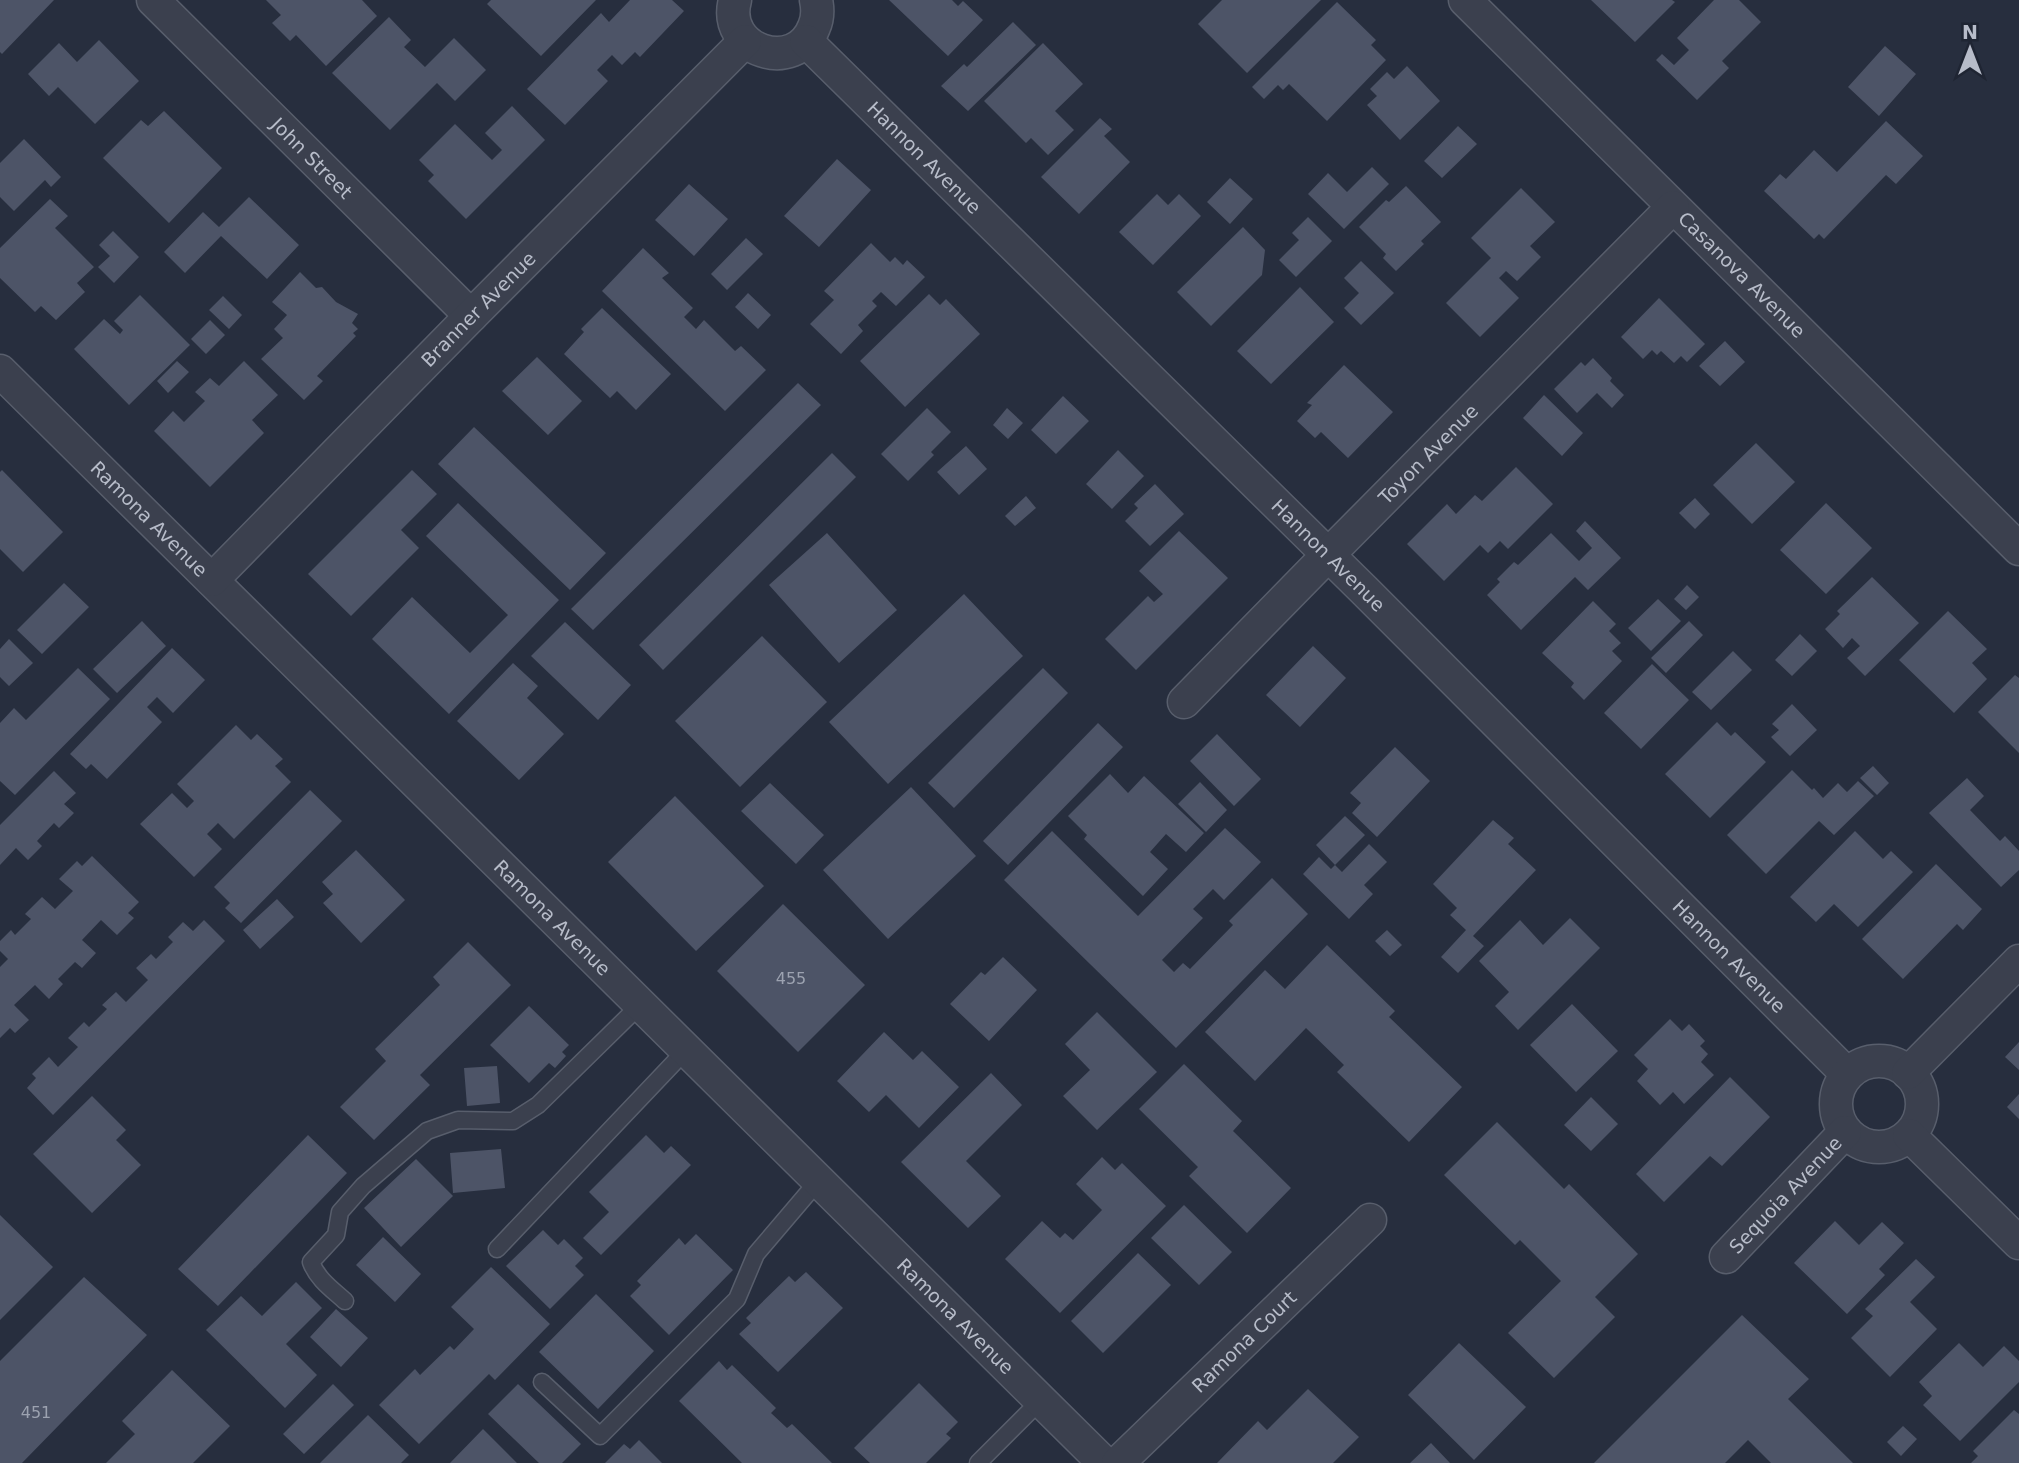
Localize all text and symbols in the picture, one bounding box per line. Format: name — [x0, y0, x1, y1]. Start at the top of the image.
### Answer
north arrow — [1935, 14, 2005, 84]
text: N — [1962, 21, 1978, 43]
street label: Hannon Avenue — [863, 97, 986, 218]
street label: John Street — [266, 112, 357, 203]
street label: Casanova Avenue — [1674, 207, 1810, 342]
street label: Branner Avenue — [417, 247, 540, 371]
street label: Toyon Avenue — [1373, 400, 1482, 509]
street label: Ramona Avenue — [86, 456, 212, 581]
street label: Hannon Avenue — [1267, 495, 1390, 616]
street label: Ramona Avenue — [490, 855, 615, 980]
street label: Hannon Avenue — [1668, 895, 1790, 1017]
house number: 455 — [776, 969, 806, 988]
street label: Sequoia Avenue — [1725, 1132, 1846, 1258]
street label: Ramona Avenue — [893, 1254, 1018, 1378]
street label: Ramona Court — [1187, 1286, 1301, 1397]
house number: 451 — [21, 1403, 51, 1422]

